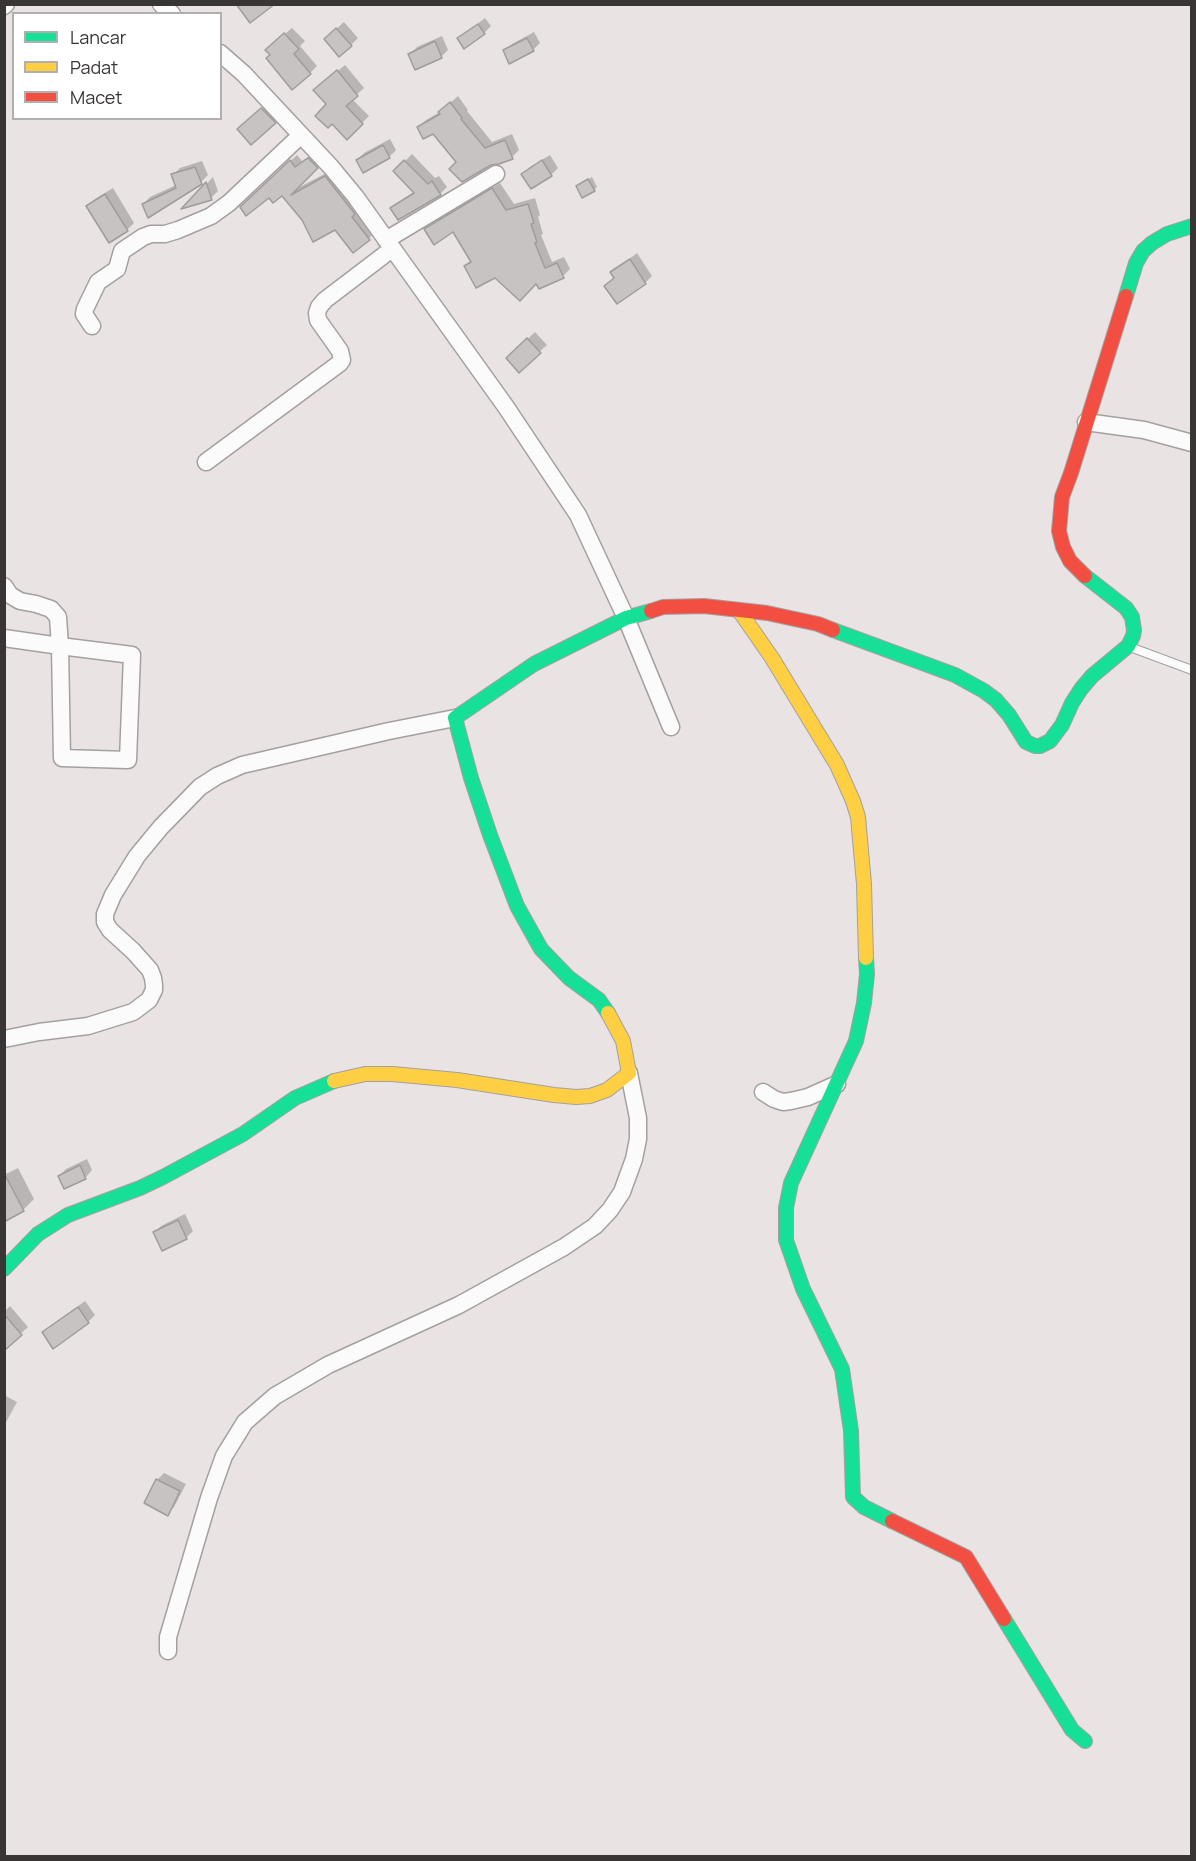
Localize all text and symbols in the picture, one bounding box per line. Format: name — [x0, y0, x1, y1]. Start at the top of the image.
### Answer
legend — [12, 12, 222, 120]
text: Lancar — [70, 25, 126, 49]
text: Padat — [70, 55, 118, 79]
text: Macet — [70, 85, 123, 109]

